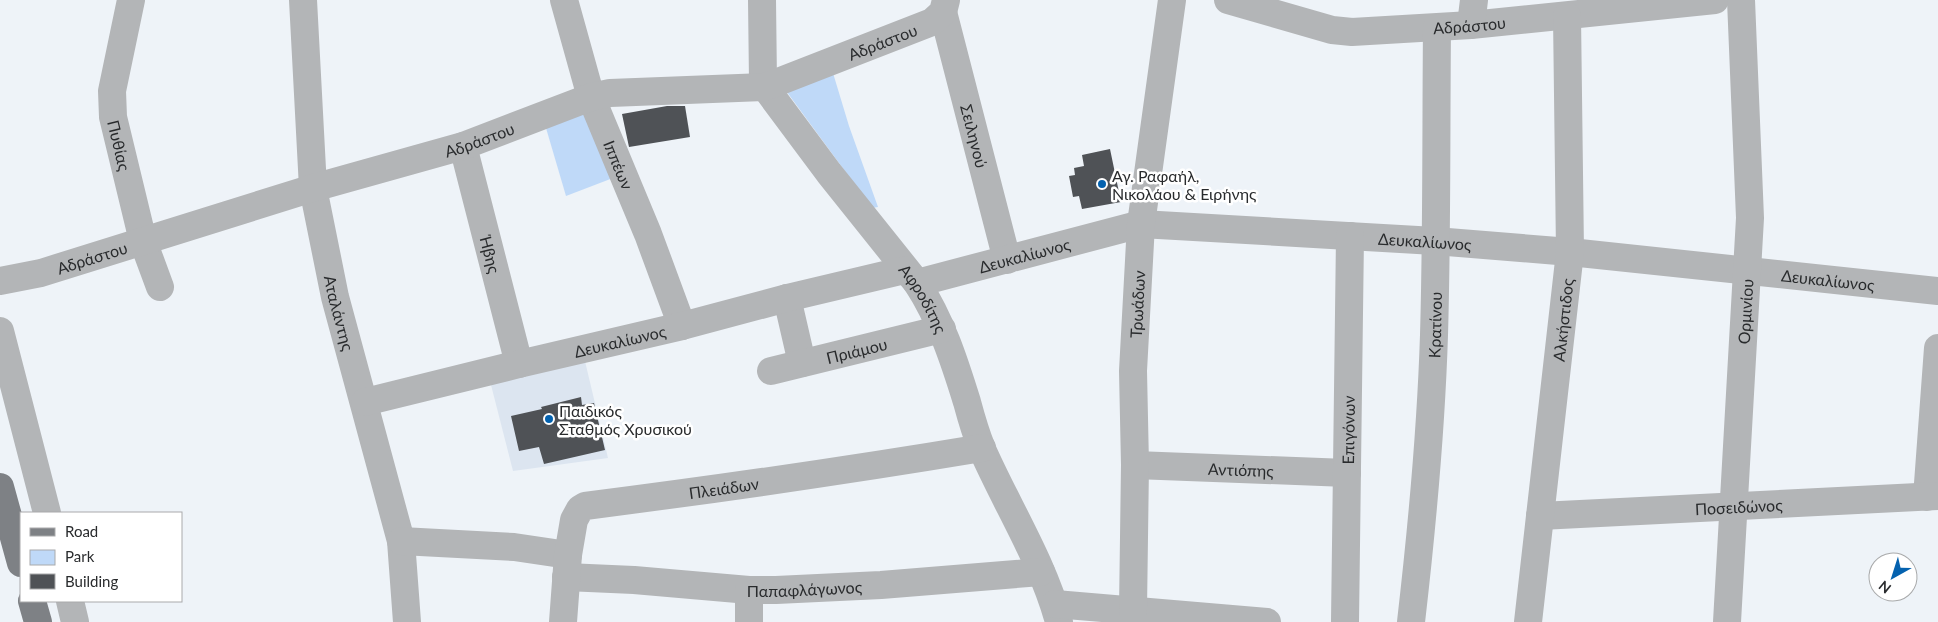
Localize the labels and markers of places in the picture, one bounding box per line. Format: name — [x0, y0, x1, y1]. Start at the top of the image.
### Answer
place label: Αγ. Ραφαήλ, Νικολάου & Ειρήνης — [1112, 166, 1257, 203]
marker: Αγ. Ραφαήλ, Νικολάου & Ειρήνης — [1096, 178, 1108, 190]
place label: Παιδικός Σταθμός Χρυσικού — [559, 401, 692, 438]
marker: Παιδικός Σταθμός Χρυσικού — [543, 413, 555, 425]

